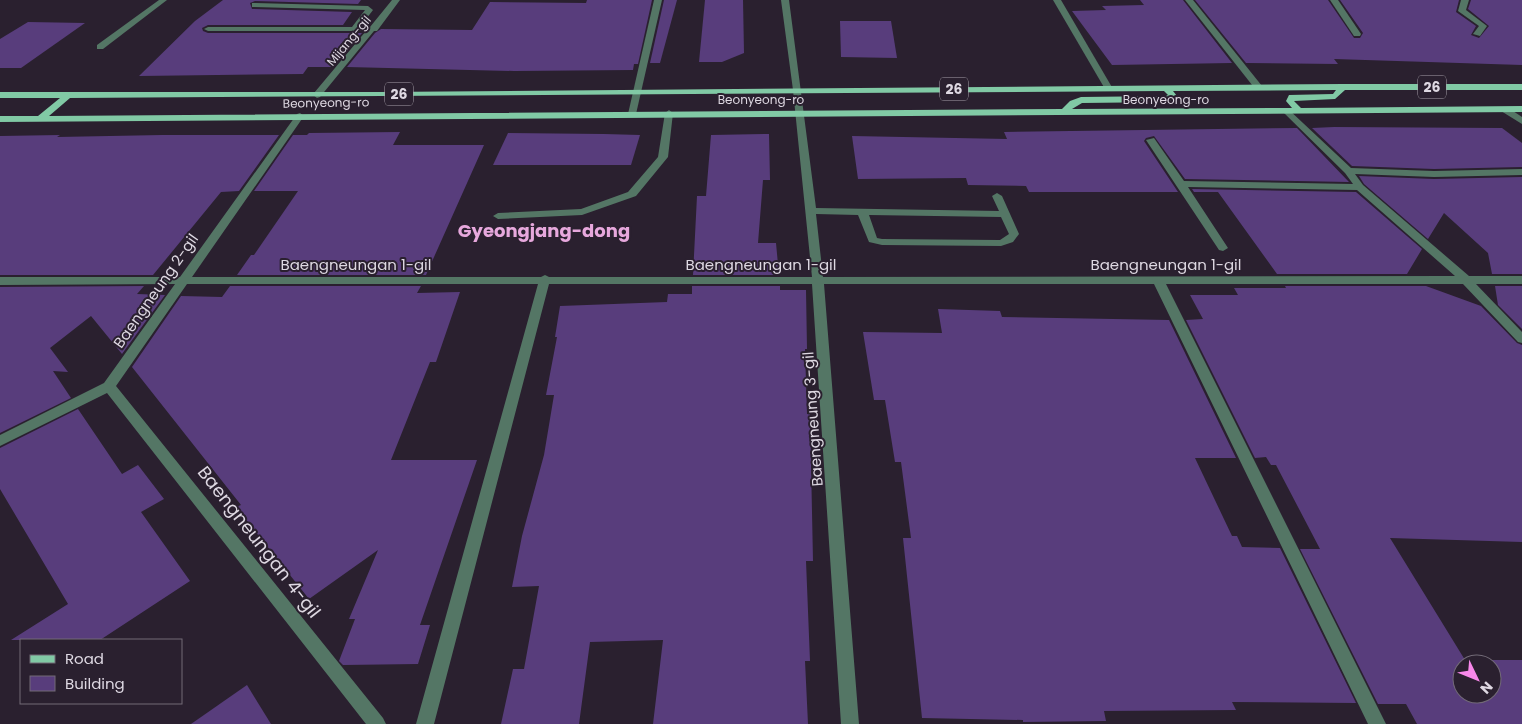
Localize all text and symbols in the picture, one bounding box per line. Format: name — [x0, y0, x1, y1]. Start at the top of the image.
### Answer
street label: Mijang-gil — [323, 12, 375, 69]
road number: 26 — [1418, 75, 1446, 98]
road number: 26 — [940, 78, 968, 100]
road number: 26 — [385, 82, 413, 106]
street label: Beonyeong-ro — [718, 91, 805, 108]
street label: Beonyeong-ro — [1123, 91, 1210, 108]
street label: Beonyeong-ro — [283, 93, 370, 112]
district label: Gyeongjang-dong — [458, 218, 630, 243]
street label: Baengneung 2-gil — [108, 229, 203, 352]
street label: Baengneungan 1-gil — [281, 254, 431, 275]
street label: Baengneungan 1-gil — [686, 254, 836, 275]
street label: Baengneungan 1-gil — [1091, 254, 1241, 275]
street label: Baengneung 3-gil — [797, 351, 828, 487]
street label: Baengneungan 4-gil — [192, 460, 327, 623]
legend — [20, 639, 182, 704]
text: Road — [65, 648, 104, 669]
north arrow — [1452, 654, 1502, 704]
text: Building — [65, 673, 125, 694]
text: N — [1476, 677, 1497, 699]

